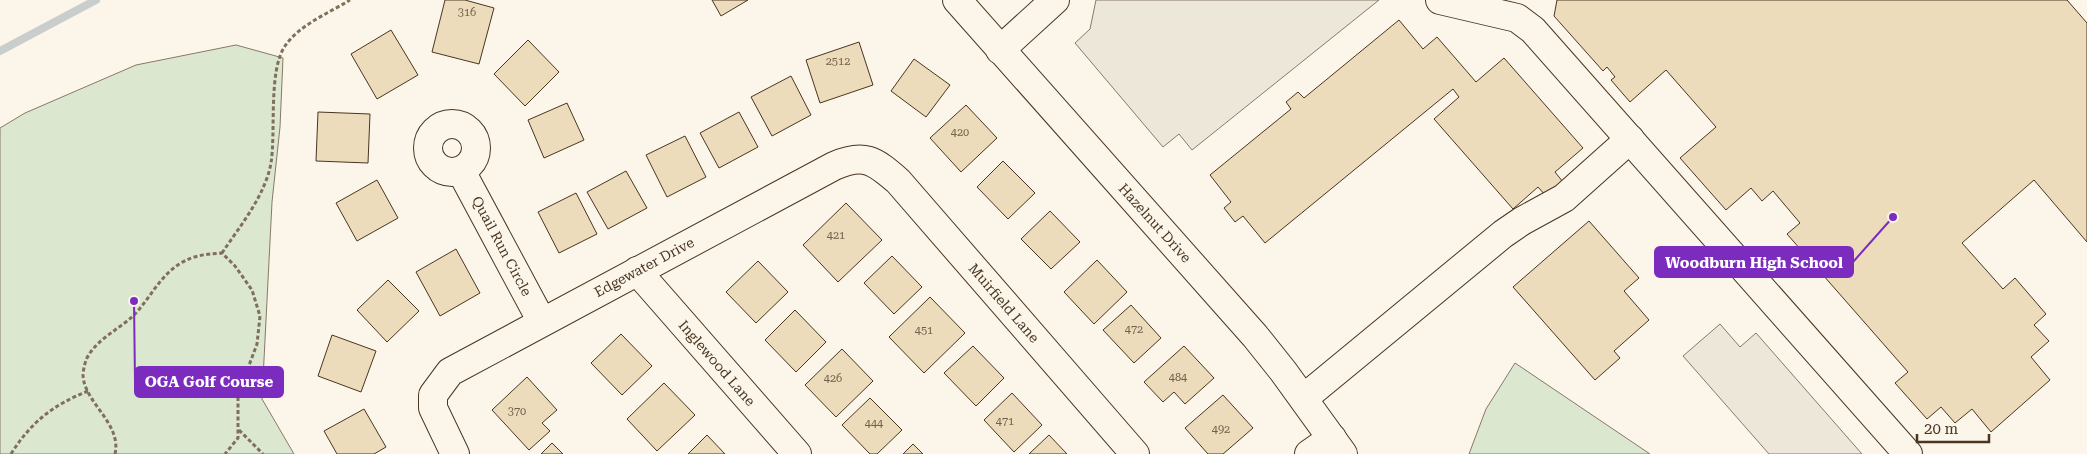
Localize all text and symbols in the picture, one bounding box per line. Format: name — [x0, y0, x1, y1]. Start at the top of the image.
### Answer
house number: 316 — [458, 6, 476, 19]
house number: 2512 — [826, 55, 850, 68]
house number: 420 — [951, 126, 969, 139]
street label: Hazelnut Drive — [1115, 180, 1195, 266]
street label: Quail Run Circle — [469, 193, 535, 299]
house number: 421 — [827, 229, 845, 242]
street label: Edgewater Drive — [591, 234, 697, 300]
callout: Woodburn High School — [1655, 247, 1853, 277]
text: Woodburn High School — [1665, 254, 1843, 272]
street label: Muirfield Lane — [965, 260, 1043, 346]
street label: Inglewood Lane — [675, 317, 759, 409]
house number: 472 — [1125, 323, 1143, 336]
house number: 451 — [915, 324, 933, 337]
callout: OGA Golf Course — [135, 367, 283, 397]
house number: 484 — [1169, 371, 1188, 384]
house number: 426 — [824, 372, 842, 385]
text: OGA Golf Course — [145, 373, 273, 391]
house number: 370 — [508, 405, 526, 418]
scale bar — [1917, 412, 1990, 444]
house number: 471 — [996, 415, 1014, 428]
house number: 444 — [865, 417, 884, 430]
text: 20 m — [1924, 420, 1959, 438]
house number: 492 — [1212, 423, 1230, 436]

